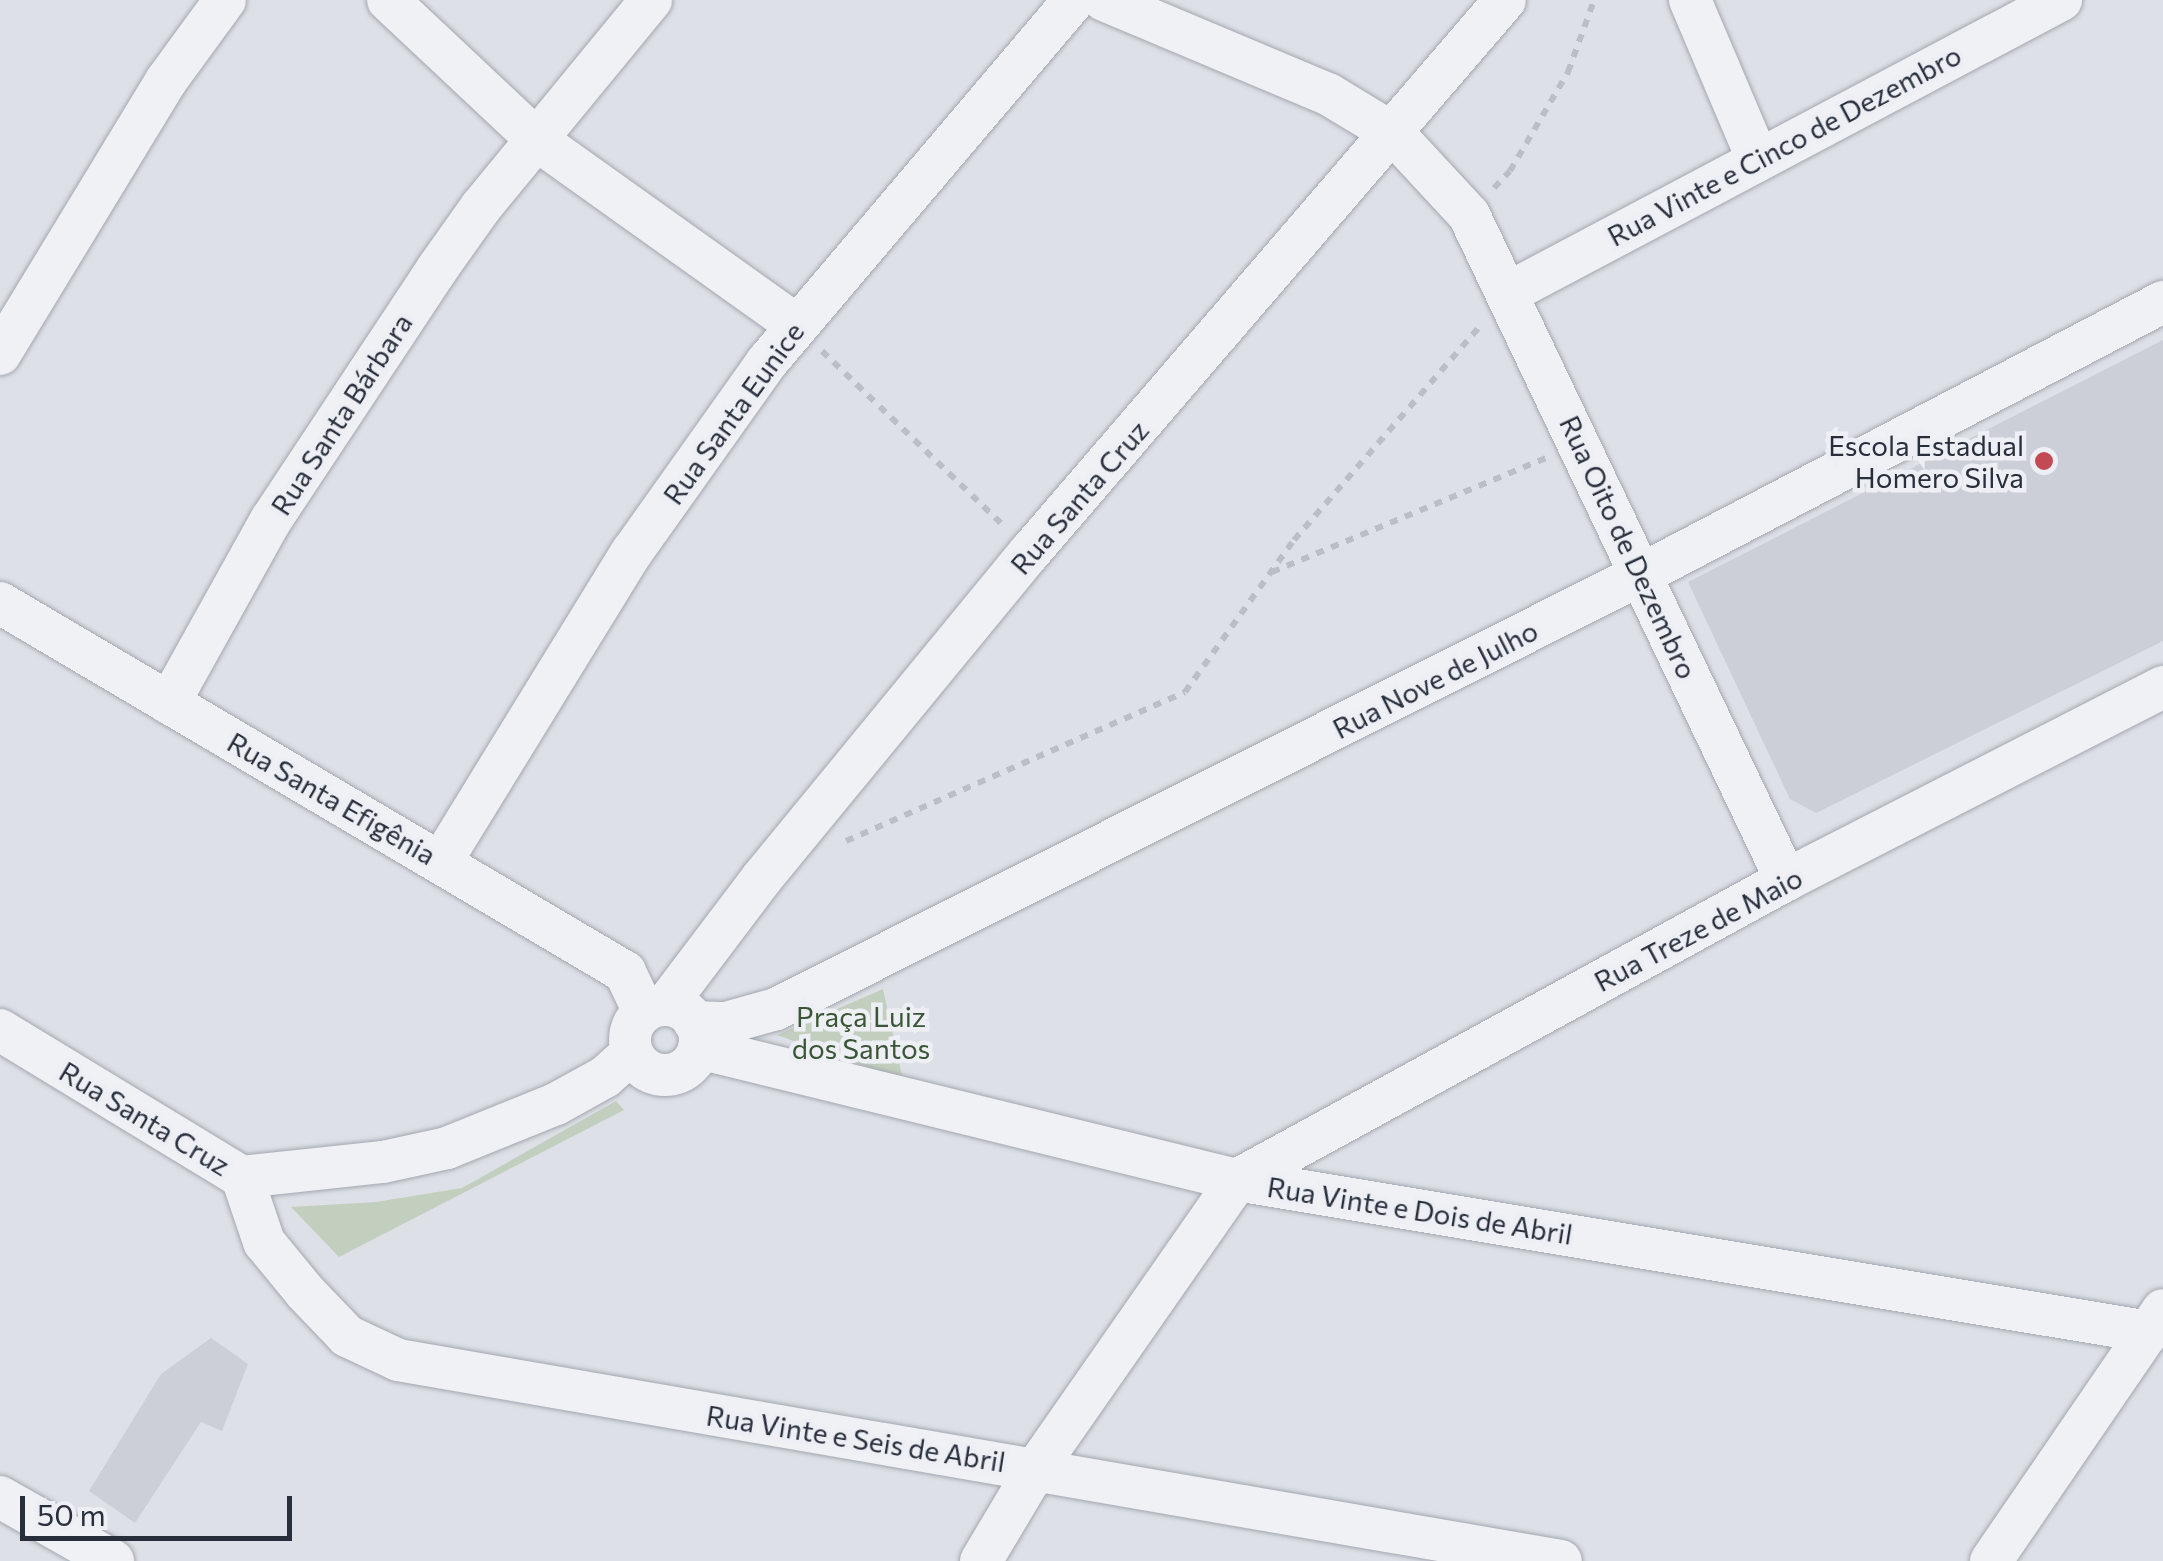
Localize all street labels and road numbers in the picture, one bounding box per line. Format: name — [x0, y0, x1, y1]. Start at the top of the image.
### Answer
street label: Rua Vinte e Cinco de Dezembro — [1602, 37, 1966, 253]
street label: Rua Santa Bárbara — [263, 307, 419, 521]
street label: Rua Santa Eunice — [656, 315, 810, 511]
street label: Rua Oito de Dezembro — [1553, 410, 1705, 684]
street label: Rua Santa Cruz — [1003, 413, 1155, 581]
street label: Rua Nove de Julho — [1327, 613, 1543, 745]
street label: Rua Santa Efigênia — [222, 725, 442, 871]
street label: Rua Treze de Maio — [1588, 860, 1808, 998]
street label: Rua Santa Cruz — [54, 1054, 236, 1182]
street label: Rua Vinte e Dois de Abril — [1265, 1169, 1575, 1251]
street label: Rua Vinte e Seis de Abril — [704, 1398, 1008, 1478]

